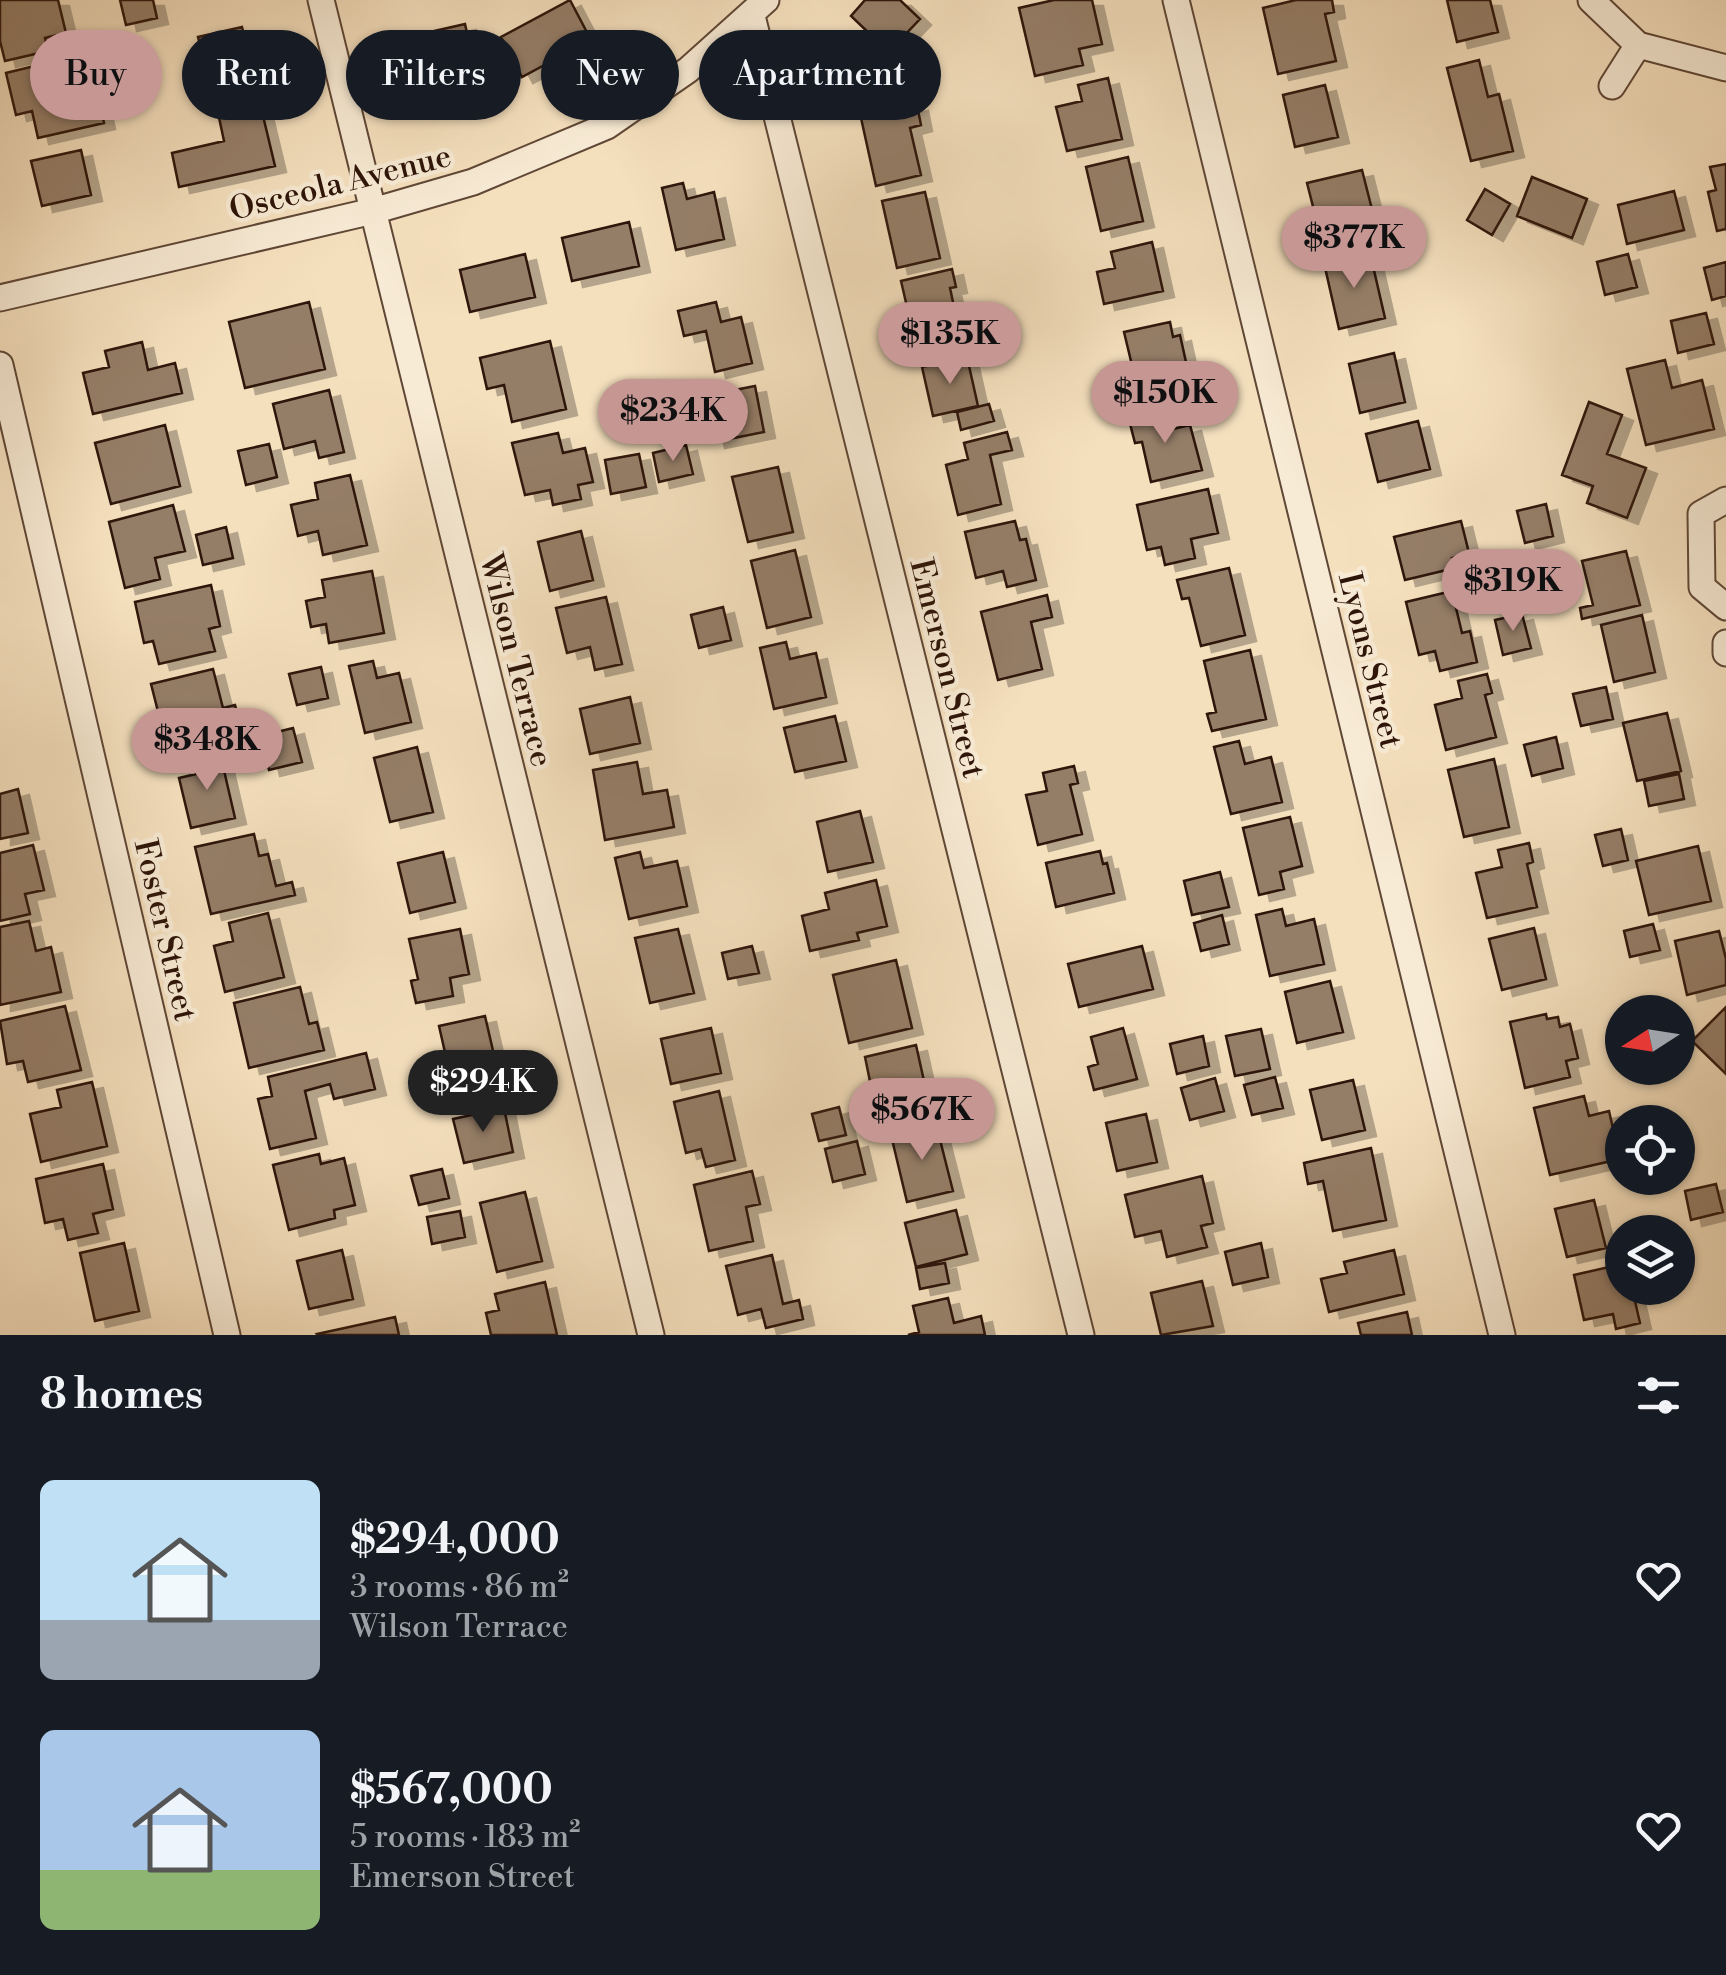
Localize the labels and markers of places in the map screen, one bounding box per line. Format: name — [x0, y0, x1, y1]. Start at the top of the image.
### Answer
pin: $377K — [1284, 206, 1424, 291]
pin: $135K — [880, 302, 1020, 387]
pin: $150K — [1095, 361, 1235, 446]
pin: $234K — [603, 379, 743, 464]
pin: $319K — [1443, 549, 1583, 634]
pin: $348K — [137, 708, 277, 793]
pin: $294K — [413, 1050, 553, 1135]
pin: $567K — [852, 1078, 992, 1163]

